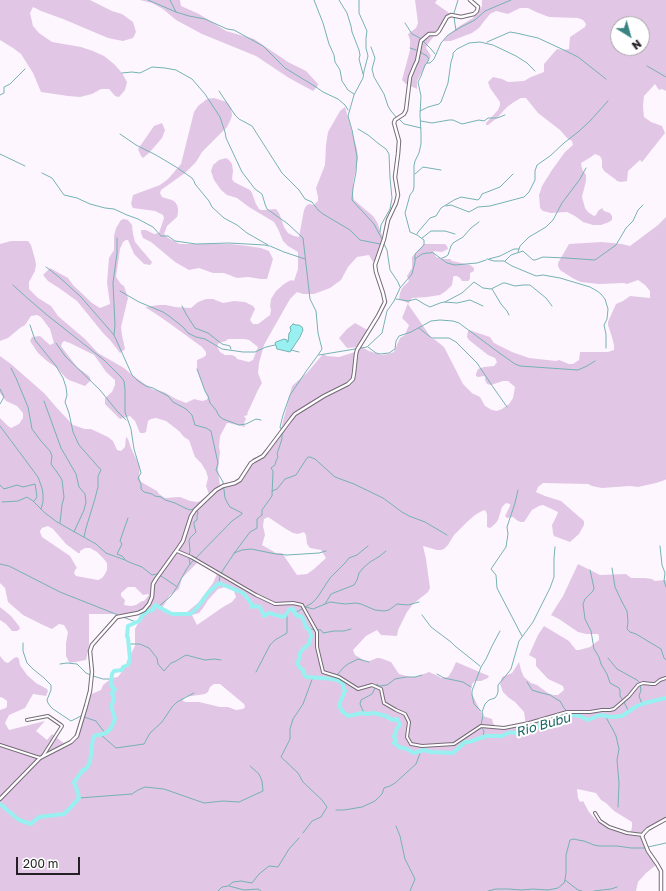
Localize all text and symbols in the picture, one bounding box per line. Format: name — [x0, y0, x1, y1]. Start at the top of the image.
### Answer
north arrow — [610, 16, 650, 56]
text: N — [630, 37, 644, 53]
water label: Rio Bubu — [514, 710, 572, 740]
scale bar — [18, 849, 82, 875]
text: 200 m — [23, 856, 58, 871]

